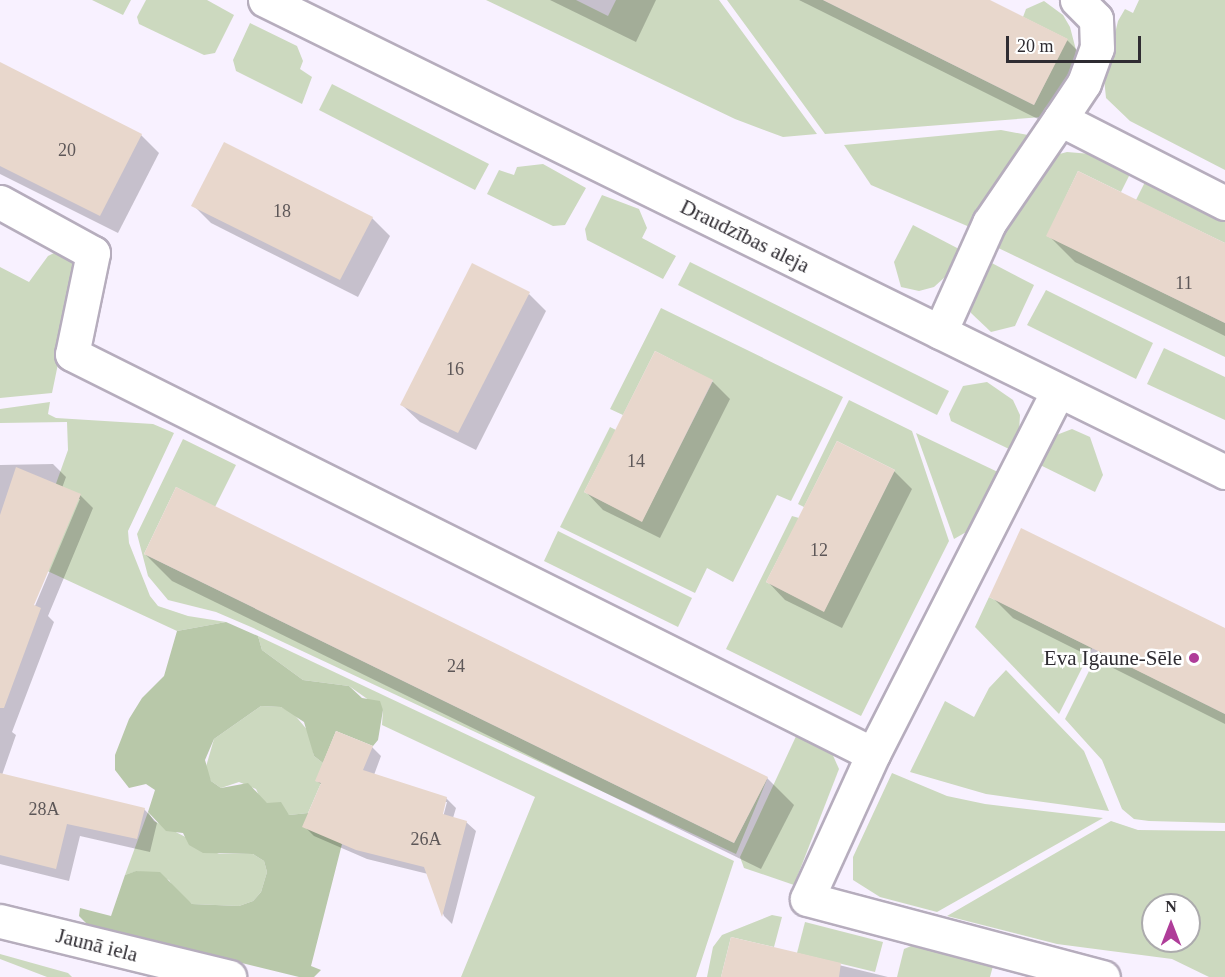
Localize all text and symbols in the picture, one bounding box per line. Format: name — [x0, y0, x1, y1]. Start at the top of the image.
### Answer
scale bar — [1009, 24, 1144, 62]
text: 20 m — [1017, 36, 1054, 56]
house number: 20 — [58, 139, 76, 161]
street label: Draudzības aleja — [676, 194, 814, 278]
house number: 18 — [273, 200, 291, 222]
house number: 11 — [1175, 272, 1193, 294]
house number: 16 — [446, 358, 464, 380]
house number: 14 — [627, 450, 645, 472]
house number: 12 — [810, 539, 828, 561]
place label: Eva Igaune-Sēle — [1044, 645, 1182, 671]
marker: Eva Igaune-Sēle — [1187, 651, 1201, 665]
house number: 24 — [447, 655, 465, 677]
house number: 28A — [29, 798, 59, 820]
house number: 26A — [411, 828, 441, 850]
north arrow — [1141, 893, 1201, 953]
text: N — [1165, 898, 1177, 915]
street label: Jaunā iela — [54, 923, 140, 967]

